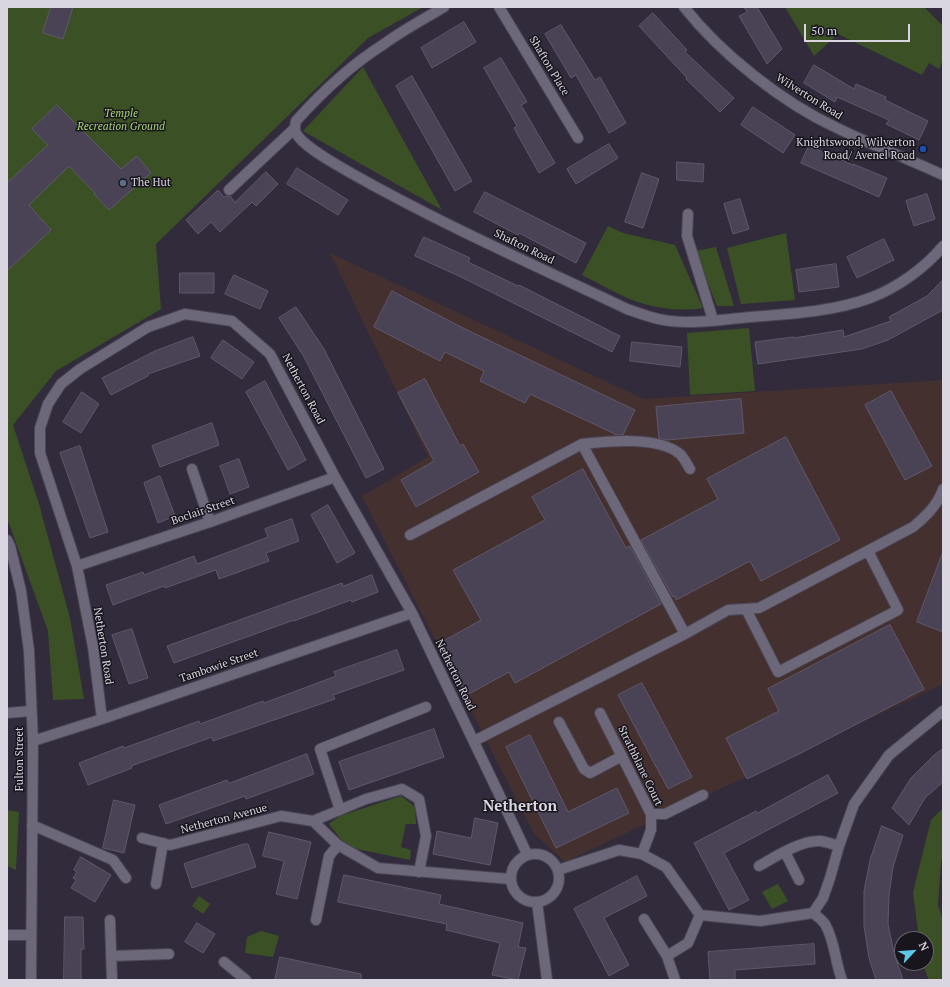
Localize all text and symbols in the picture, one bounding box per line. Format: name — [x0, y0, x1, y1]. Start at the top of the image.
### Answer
scale bar — [806, 16, 912, 42]
text: 50 m — [811, 23, 837, 38]
street label: Shafton Place — [526, 34, 572, 98]
street label: Wilverton Road — [773, 71, 845, 123]
park label: Temple Recreation Ground — [77, 107, 165, 133]
place label: Knightswood, Wilverton Road/ Avenel Road — [796, 136, 915, 162]
marker: Knightswood, Wilverton Road/ Avenel Road — [918, 144, 928, 154]
place label: The Hut — [131, 176, 171, 190]
marker: The Hut — [118, 178, 128, 188]
street label: Shafton Road — [492, 227, 556, 267]
street label: Netherton Road — [279, 352, 327, 426]
street label: Boclair Street — [169, 494, 237, 528]
street label: Netherton Road — [90, 607, 116, 685]
street label: Netherton Road — [432, 637, 478, 713]
street label: Tambowie Street — [178, 646, 260, 686]
street label: Strathblane Court — [615, 724, 665, 808]
street label: Fulton Street — [13, 727, 27, 791]
district label: Netherton — [483, 798, 557, 816]
street label: Netherton Avenue — [179, 801, 269, 837]
north arrow — [894, 931, 934, 971]
text: N — [916, 939, 932, 953]

